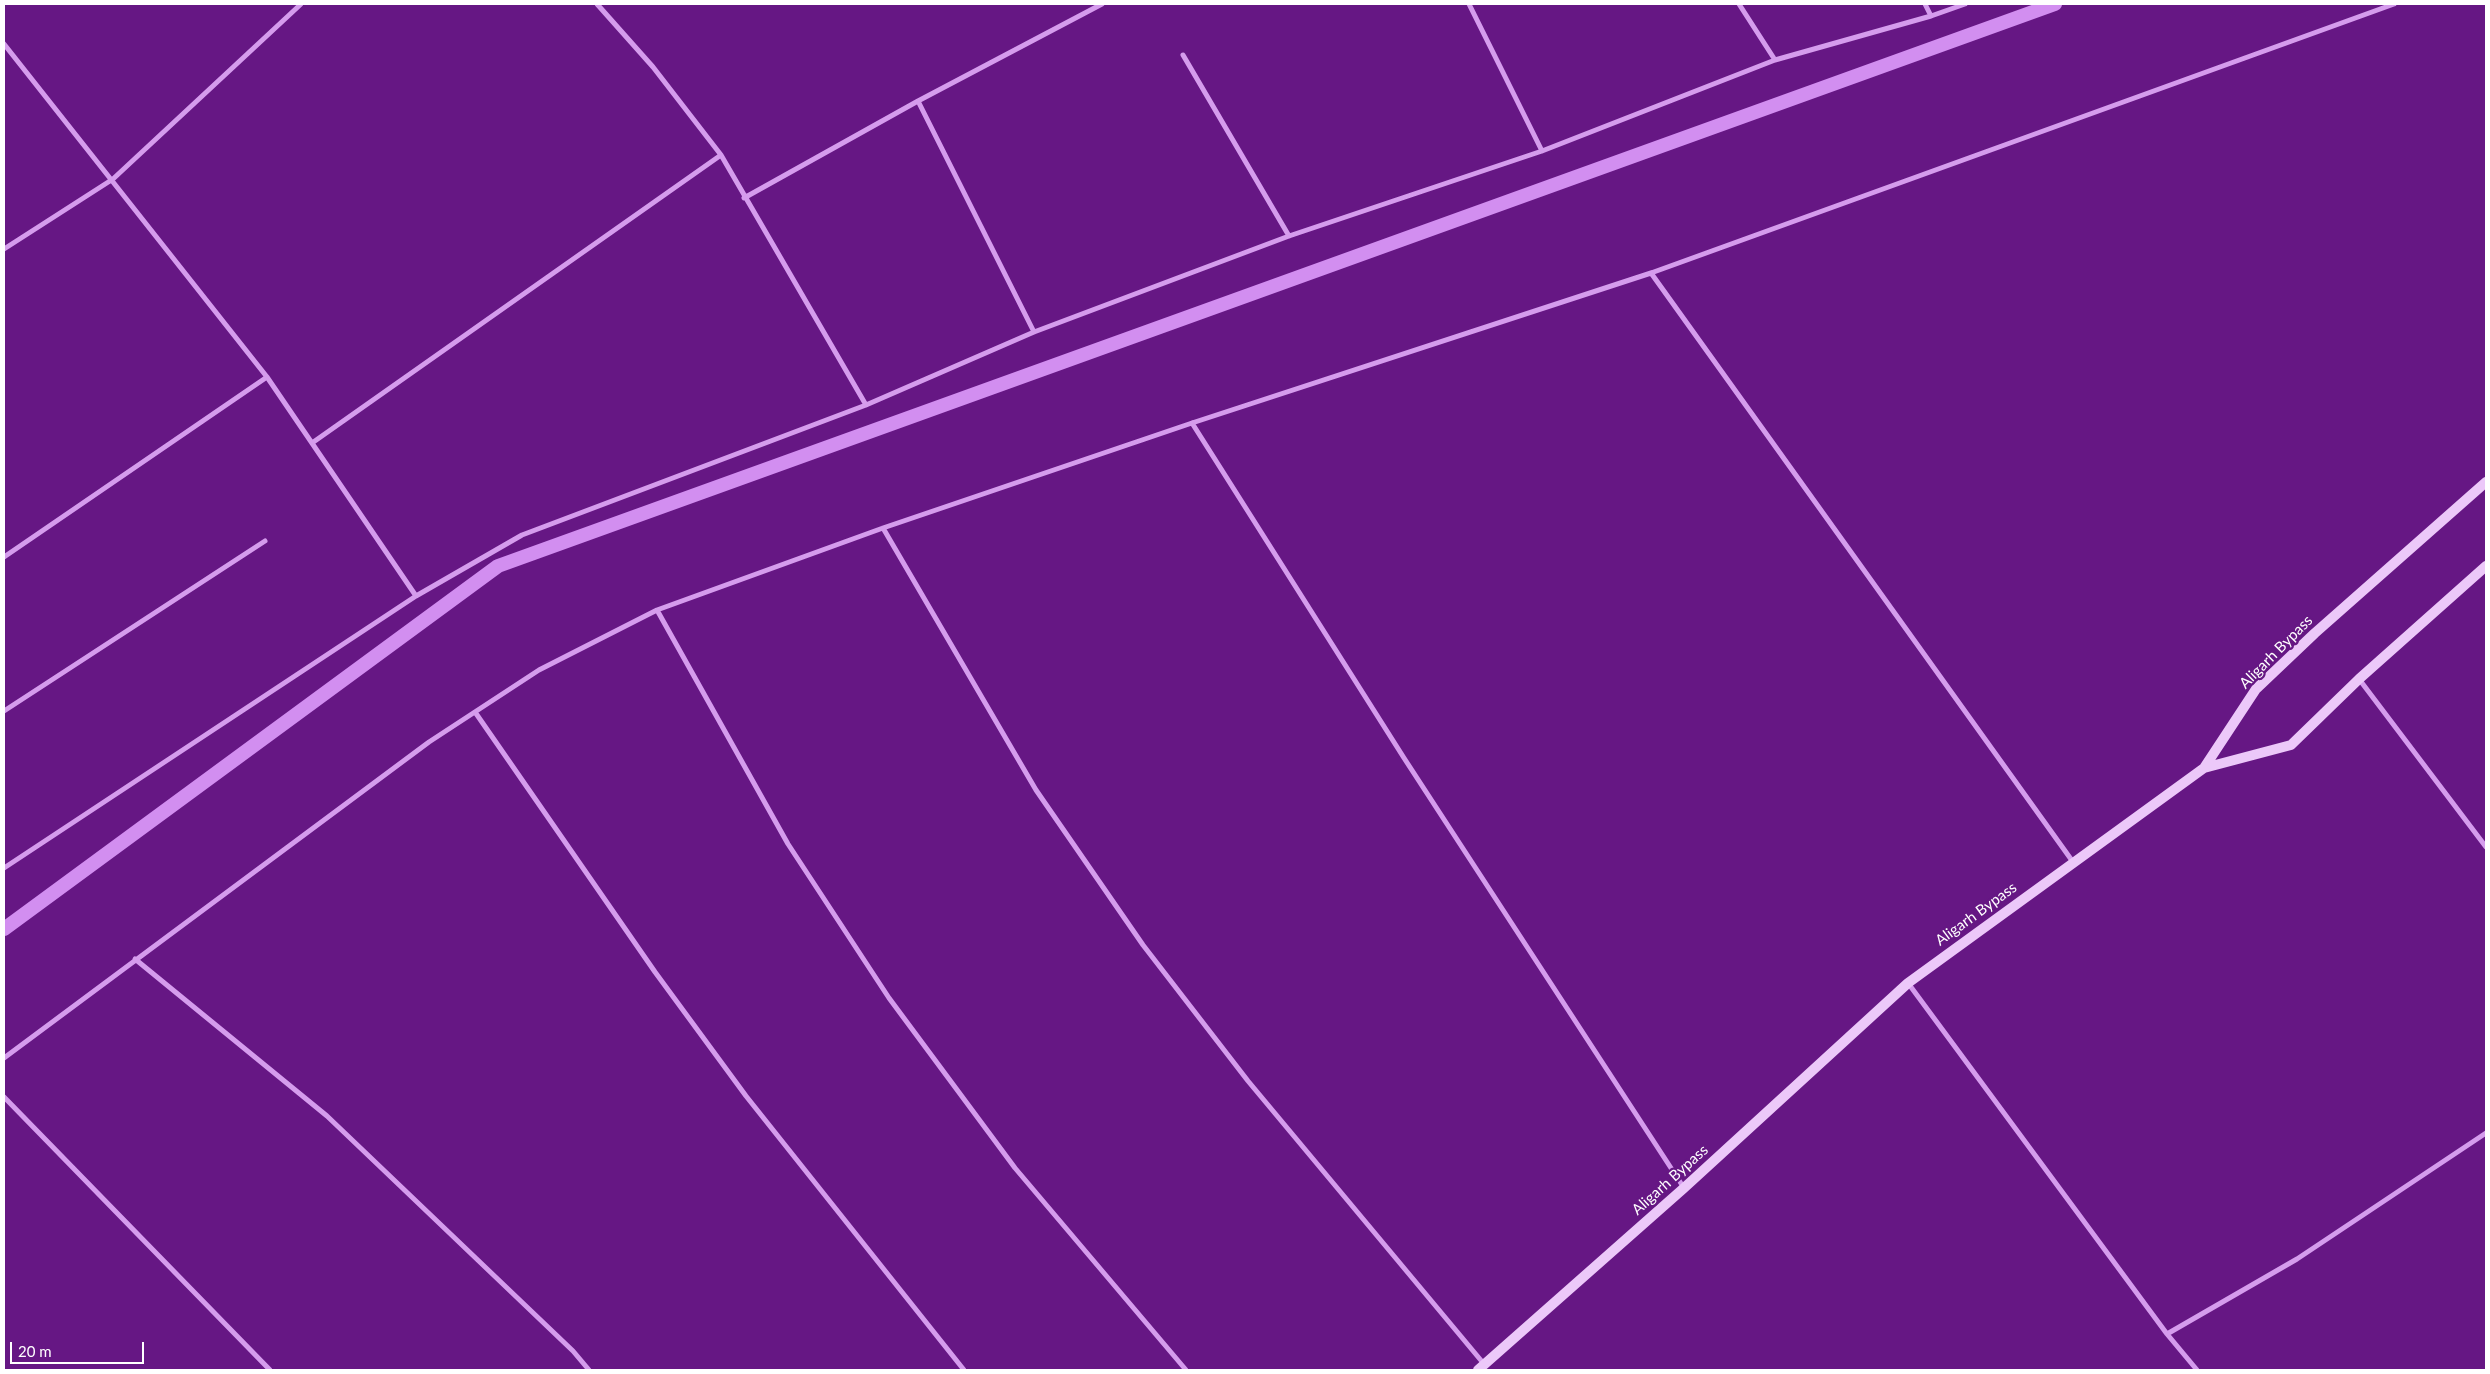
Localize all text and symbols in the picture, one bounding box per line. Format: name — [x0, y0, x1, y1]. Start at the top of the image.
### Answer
street label: Aligarh Bypass — [2236, 612, 2316, 692]
street label: Aligarh Bypass — [1932, 878, 2020, 950]
street label: Aligarh Bypass — [1628, 1141, 1712, 1219]
scale bar — [12, 1332, 146, 1364]
text: 20 m — [18, 1342, 52, 1360]

